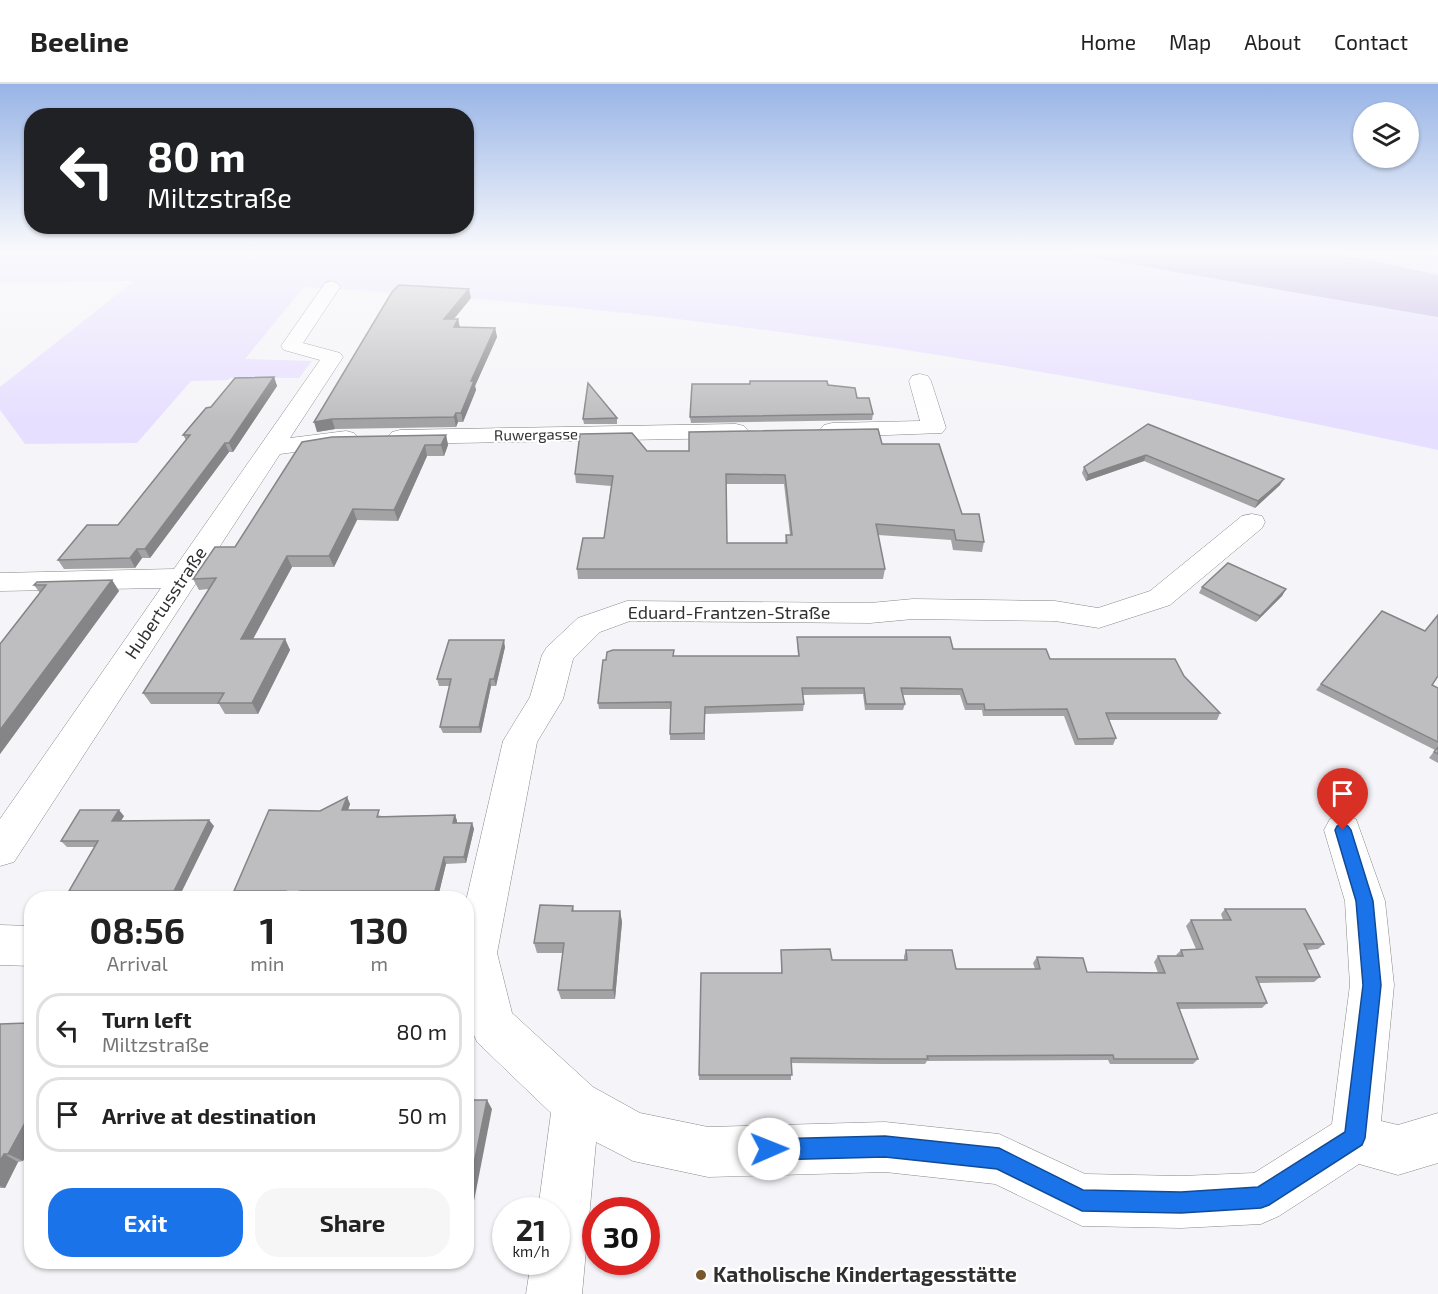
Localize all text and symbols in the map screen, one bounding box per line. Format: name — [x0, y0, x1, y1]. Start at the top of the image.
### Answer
text: Beeline — [30, 24, 129, 58]
text: Home — [1080, 29, 1136, 54]
text: Map — [1169, 29, 1211, 54]
text: About — [1244, 29, 1301, 54]
text: Contact — [1334, 29, 1408, 54]
map controls — [1353, 102, 1419, 168]
button: layers — [1353, 102, 1419, 168]
text: 80 m — [147, 130, 246, 180]
icon: left — [48, 132, 126, 210]
text: Miltzstraße — [147, 181, 292, 213]
street label: Ruwergasse — [494, 424, 578, 444]
street label: Hubertusstraße — [120, 542, 211, 663]
street label: Eduard-Frantzen-Straße — [628, 601, 830, 623]
pin — [1317, 768, 1368, 830]
icon: arrive — [1326, 777, 1359, 810]
text: 08:56 — [89, 908, 185, 951]
text: 1 — [260, 908, 275, 951]
text: 130 — [350, 908, 409, 951]
text: Arrival — [107, 951, 168, 975]
text: min — [250, 951, 284, 975]
text: m — [370, 951, 388, 975]
text: Turn left — [102, 1006, 191, 1032]
icon: left — [51, 1014, 84, 1047]
text: 80 m — [396, 1018, 447, 1044]
text: Miltzstraße — [102, 1032, 209, 1056]
icon: arrive — [51, 1098, 84, 1131]
text: Arrive at destination — [102, 1102, 316, 1128]
text: 50 m — [398, 1102, 447, 1128]
position arrow — [737, 1117, 801, 1181]
button: Exit — [48, 1188, 243, 1257]
button: Share — [255, 1188, 450, 1257]
speed limit sign: 30 — [582, 1197, 660, 1275]
text: 21 — [516, 1211, 546, 1247]
text: km/h — [512, 1242, 550, 1260]
place label: Katholische Kindertagesstätte — [713, 1261, 1017, 1286]
marker: Katholische Kindertagesstätte — [694, 1268, 708, 1282]

